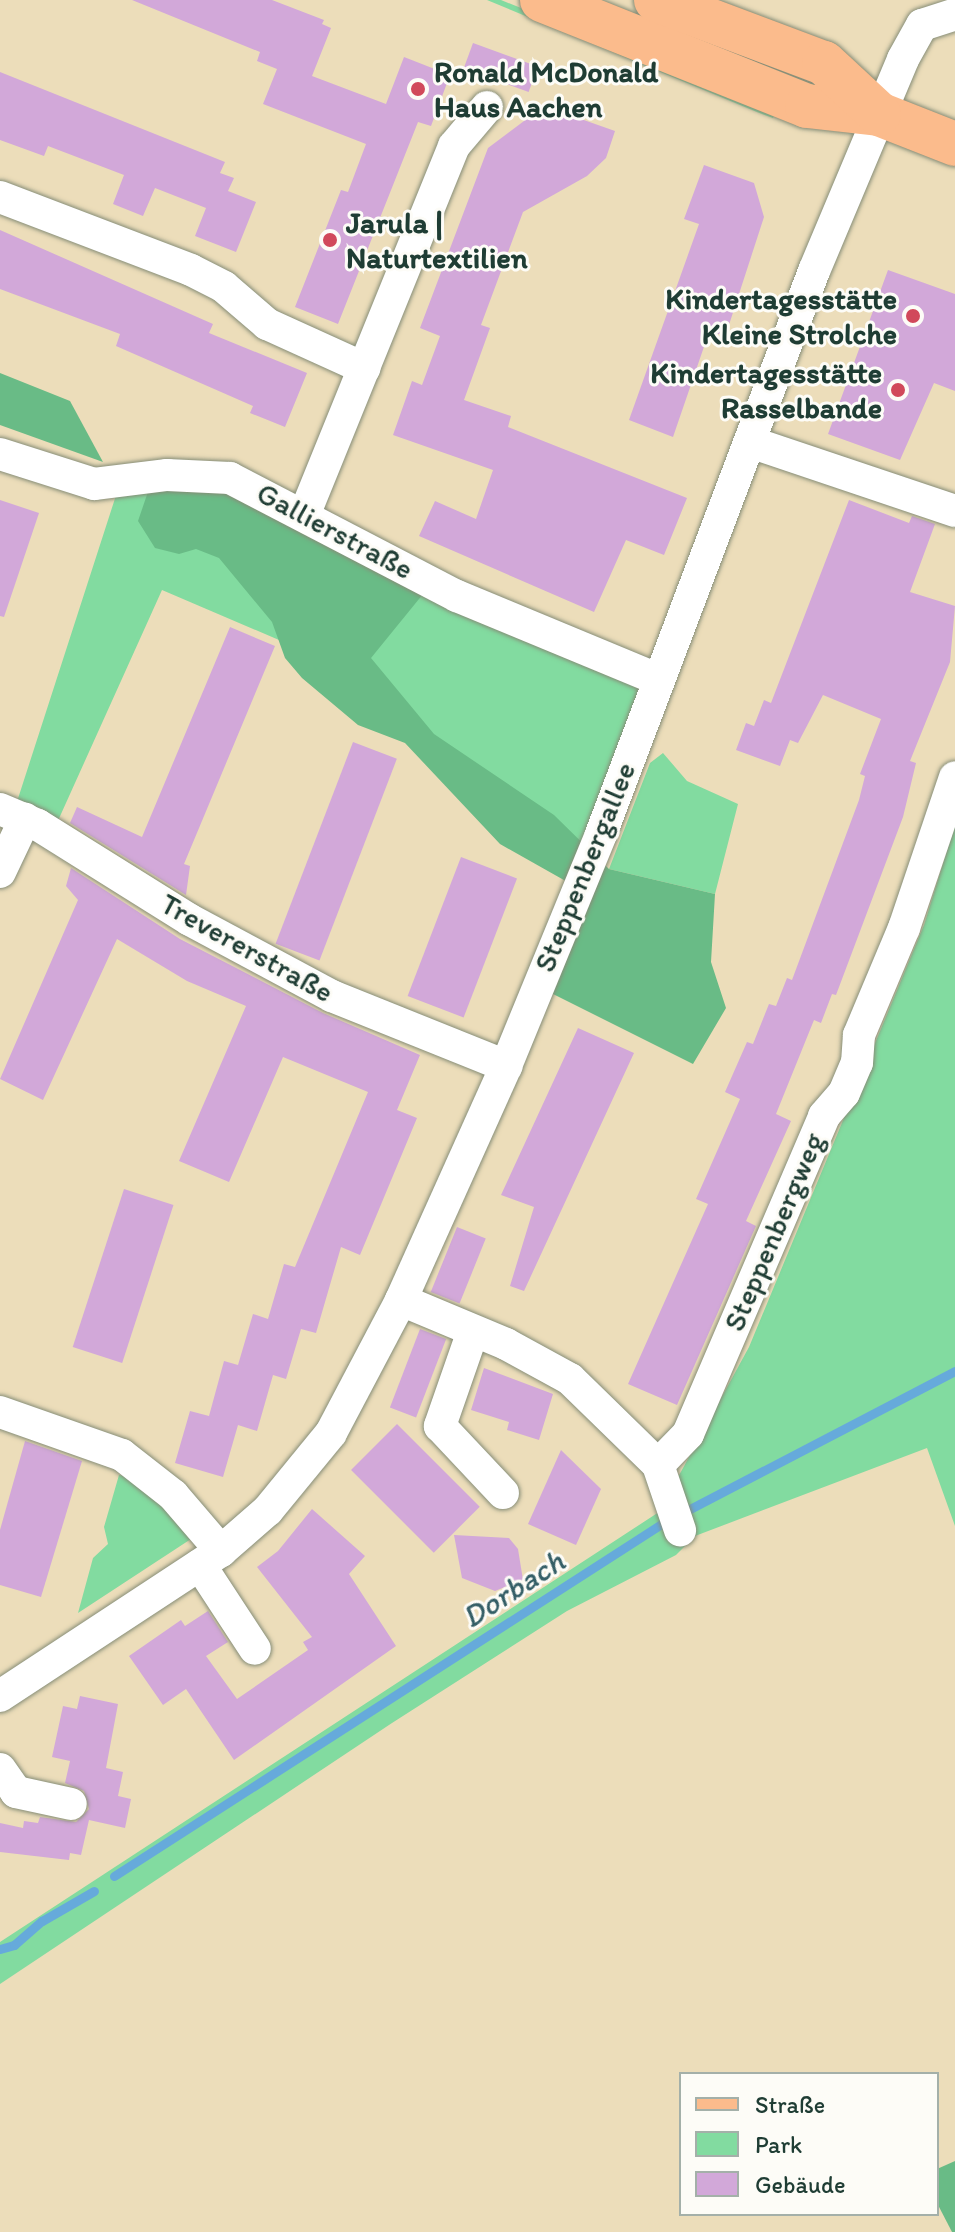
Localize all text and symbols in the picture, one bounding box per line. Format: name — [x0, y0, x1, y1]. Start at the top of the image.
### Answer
place label: Ronald McDonald Haus Aachen — [434, 54, 658, 124]
marker: Ronald McDonald Haus Aachen — [409, 80, 427, 98]
place label: Jarula | Naturtextilien — [346, 205, 528, 276]
marker: Jarula | Naturtextilien — [321, 231, 339, 249]
place label: Kindertagesstätte Kleine Strolche — [665, 281, 897, 352]
marker: Kindertagesstätte Kleine Strolche — [904, 307, 922, 325]
place label: Kindertagesstätte Rasselbande — [650, 355, 882, 426]
marker: Kindertagesstätte Rasselbande — [889, 381, 907, 399]
street label: Gallierstraße — [251, 475, 419, 587]
street label: Steppenbergallee — [527, 757, 643, 977]
street label: Trevererstraße — [154, 886, 340, 1010]
street label: Steppenbergweg — [716, 1127, 832, 1337]
water label: Dorbach — [454, 1542, 572, 1636]
legend — [679, 2072, 939, 2216]
text: Straße — [755, 2090, 825, 2119]
text: Park — [755, 2130, 802, 2159]
text: Gebäude — [755, 2170, 846, 2199]

